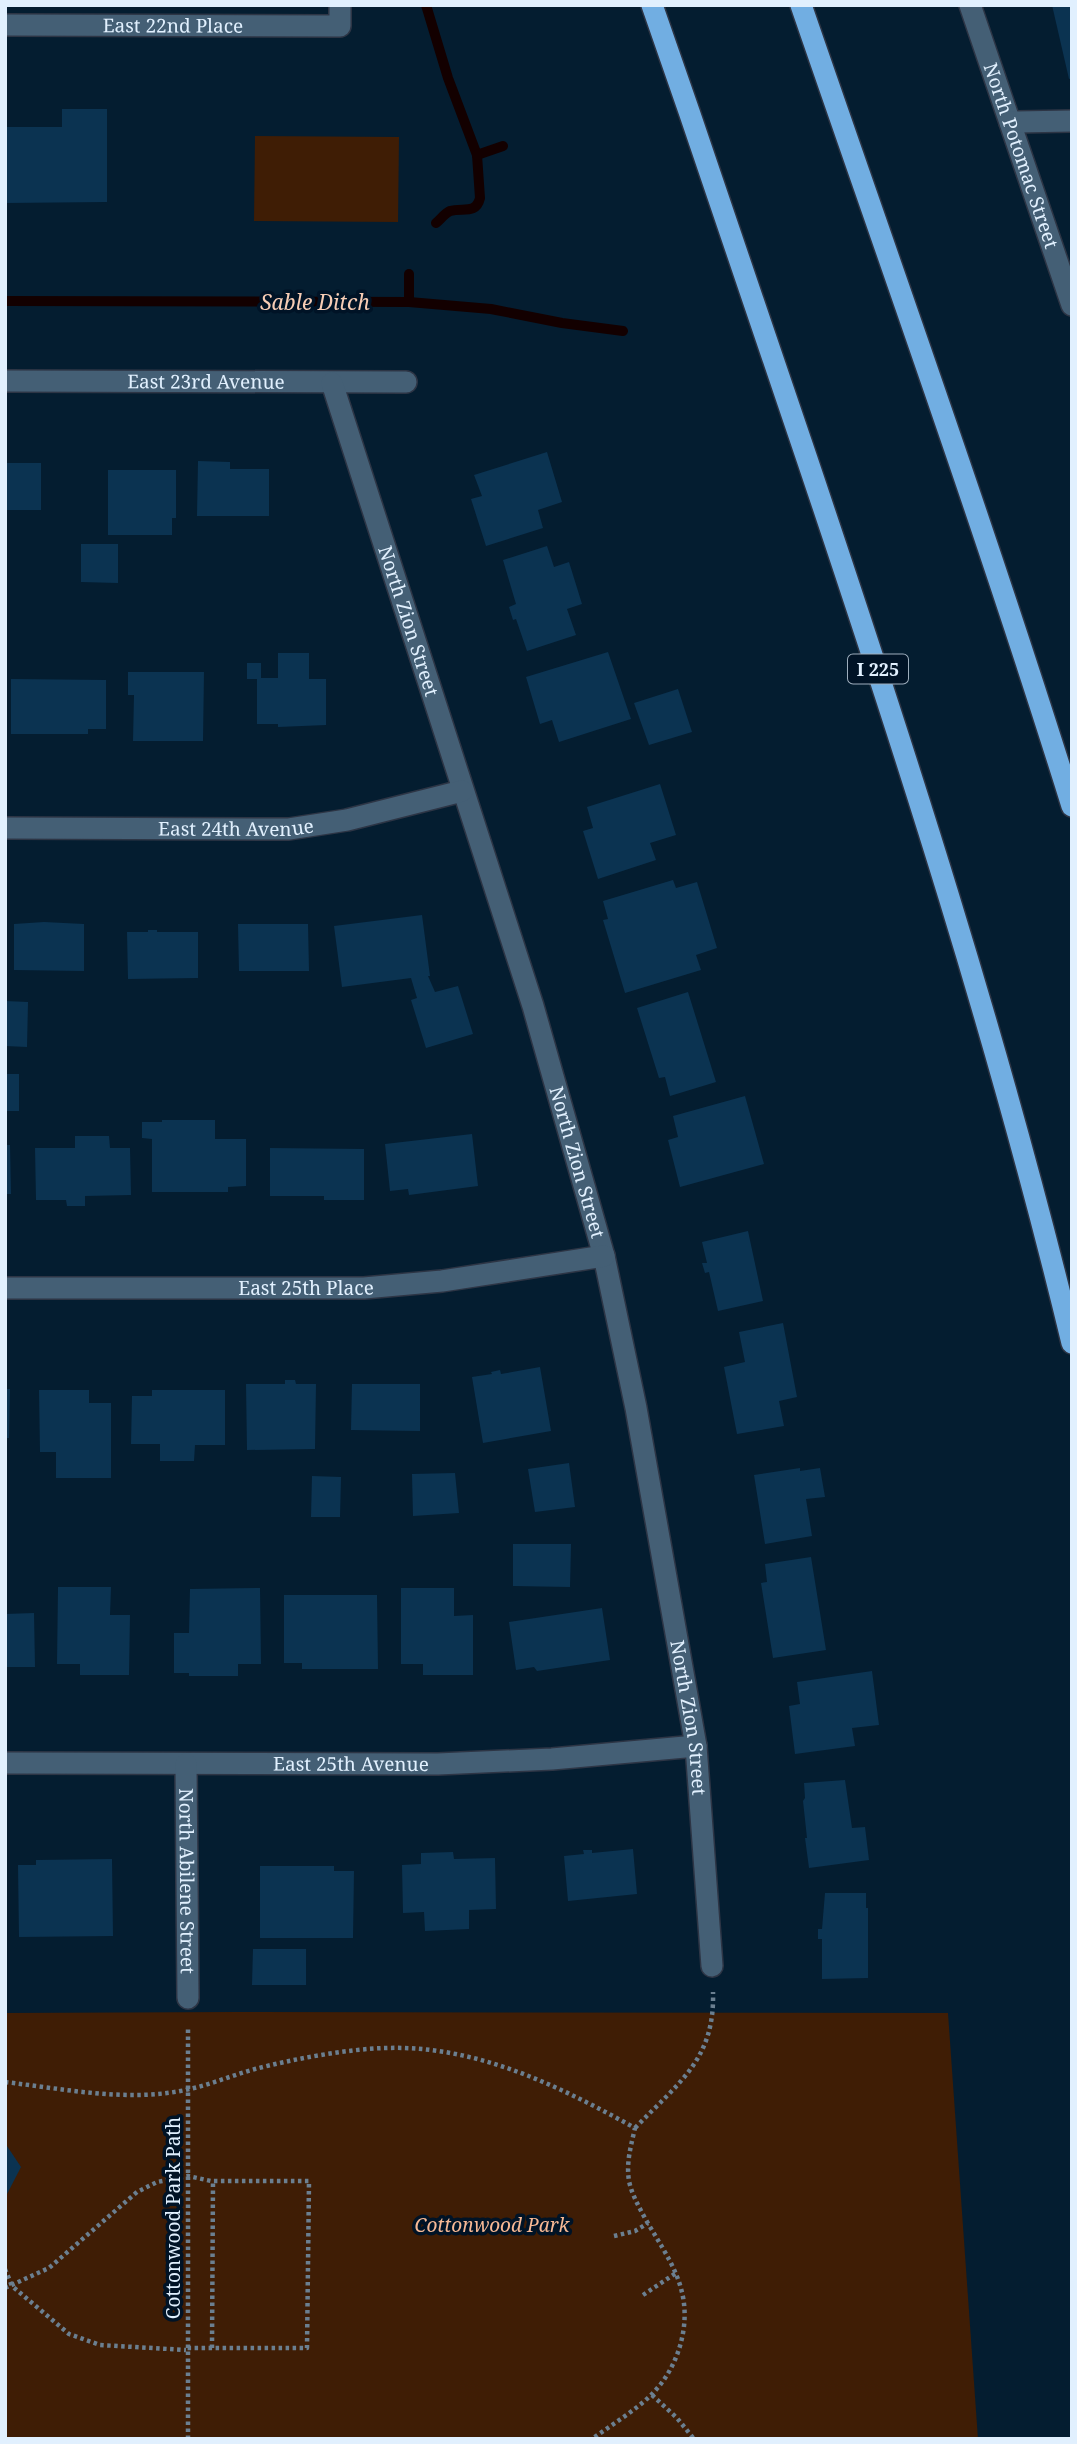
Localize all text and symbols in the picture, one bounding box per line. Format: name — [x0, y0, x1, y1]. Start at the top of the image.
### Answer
street label: East 22nd Place — [103, 12, 243, 39]
street label: North Potomac Street — [978, 59, 1065, 252]
water label: Sable Ditch — [260, 288, 370, 316]
street label: East 23rd Avenue — [127, 368, 285, 395]
street label: North Zion Street — [372, 542, 445, 700]
road number: I 225 — [848, 654, 908, 684]
street label: East 24th Avenue — [158, 812, 316, 842]
street label: North Zion Street — [543, 1083, 611, 1241]
street label: East 25th Place — [238, 1274, 375, 1301]
street label: North Zion Street — [664, 1638, 713, 1796]
street label: East 25th Avenue — [273, 1751, 429, 1777]
street label: North Abilene Street — [173, 1788, 201, 1974]
street label: Cottonwood Park Path — [160, 2117, 186, 2319]
park label: Cottonwood Park — [415, 2212, 571, 2238]

